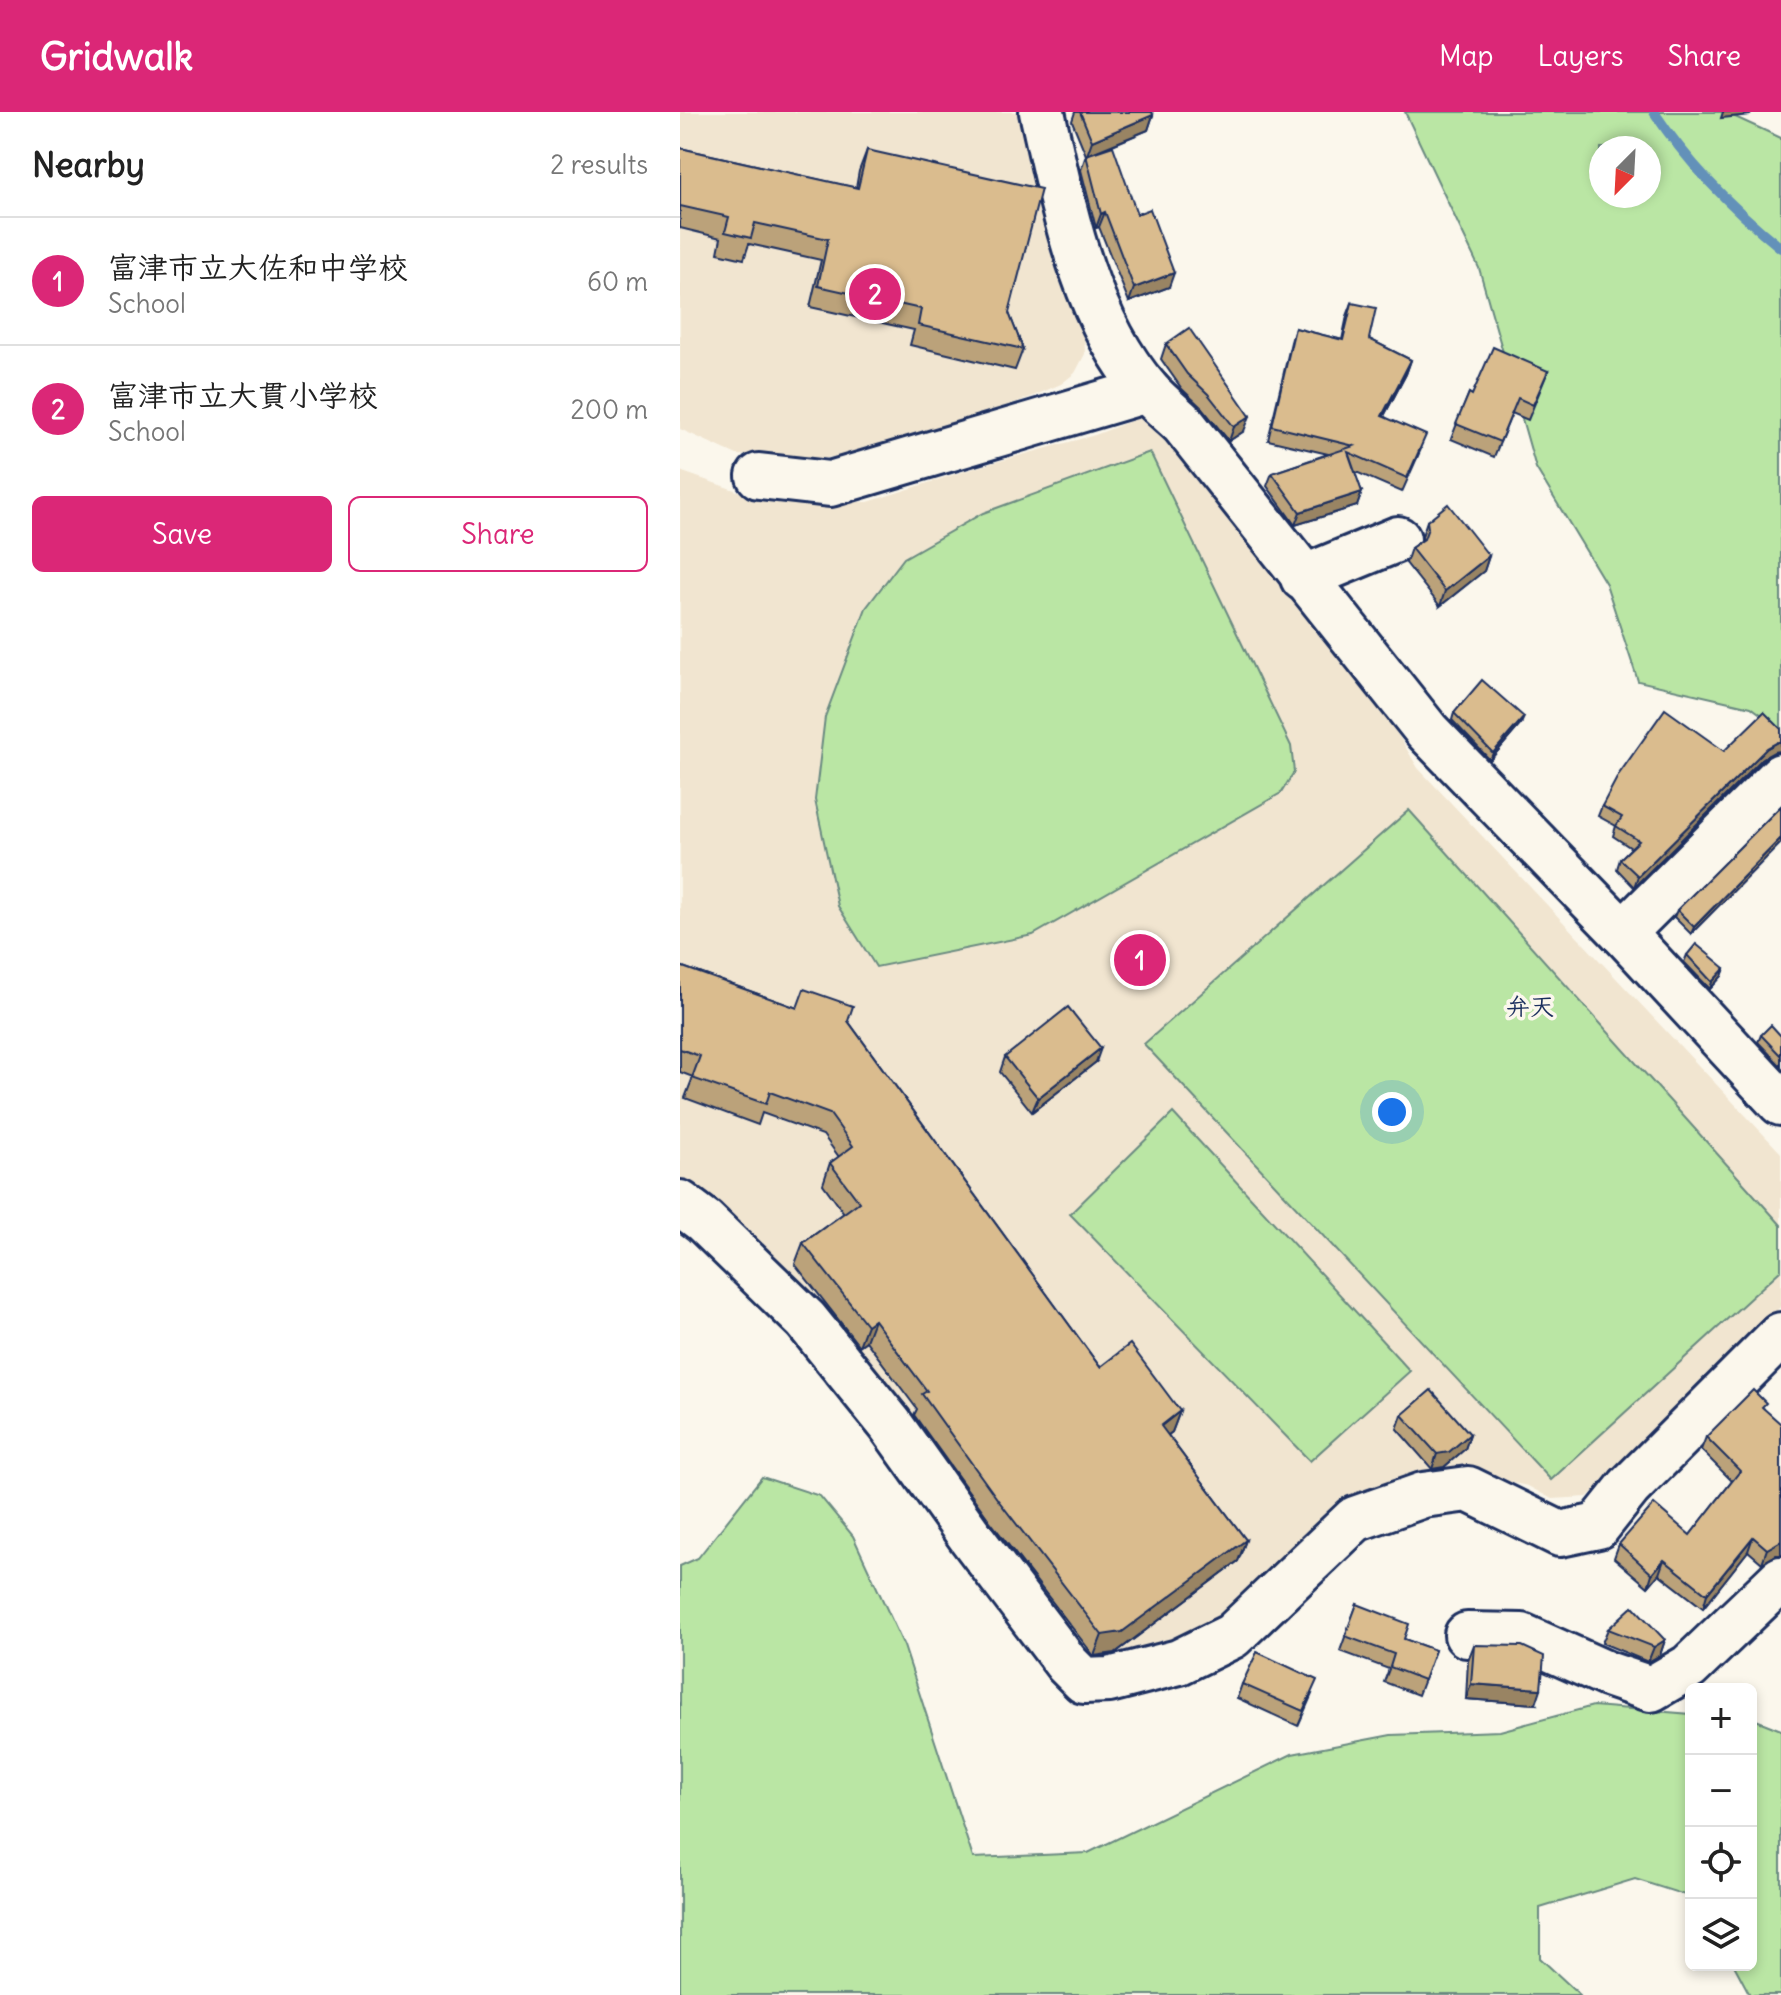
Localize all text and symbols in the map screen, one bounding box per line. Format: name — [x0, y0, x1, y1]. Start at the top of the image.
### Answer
text: Gridwalk — [40, 33, 193, 80]
text: Map — [1439, 38, 1494, 74]
text: Layers — [1538, 38, 1624, 74]
text: Share — [1668, 38, 1741, 74]
north arrow — [1589, 136, 1661, 208]
text: Nearby — [32, 143, 145, 186]
text: 2 results — [550, 148, 648, 181]
text: 富津市立大佐和中学校 — [108, 248, 408, 286]
pin: 2 — [849, 264, 901, 324]
text: 1 — [53, 265, 63, 298]
text: 60 m — [587, 265, 648, 298]
text: School — [108, 287, 186, 320]
text: 富津市立大貫小学校 — [108, 376, 378, 414]
text: 2 — [51, 393, 65, 426]
text: 200 m — [571, 393, 648, 426]
text: School — [108, 415, 186, 448]
button: Save — [32, 496, 332, 572]
button: Share — [348, 496, 648, 572]
pin: 1 — [1114, 930, 1166, 990]
district label: 弁天 — [1506, 991, 1554, 1021]
your location — [1372, 1092, 1412, 1132]
map controls — [1685, 1683, 1757, 1971]
button: + — [1685, 1683, 1757, 1755]
button: − — [1685, 1755, 1757, 1827]
button: locate — [1685, 1827, 1757, 1899]
button: layers — [1685, 1899, 1757, 1971]

